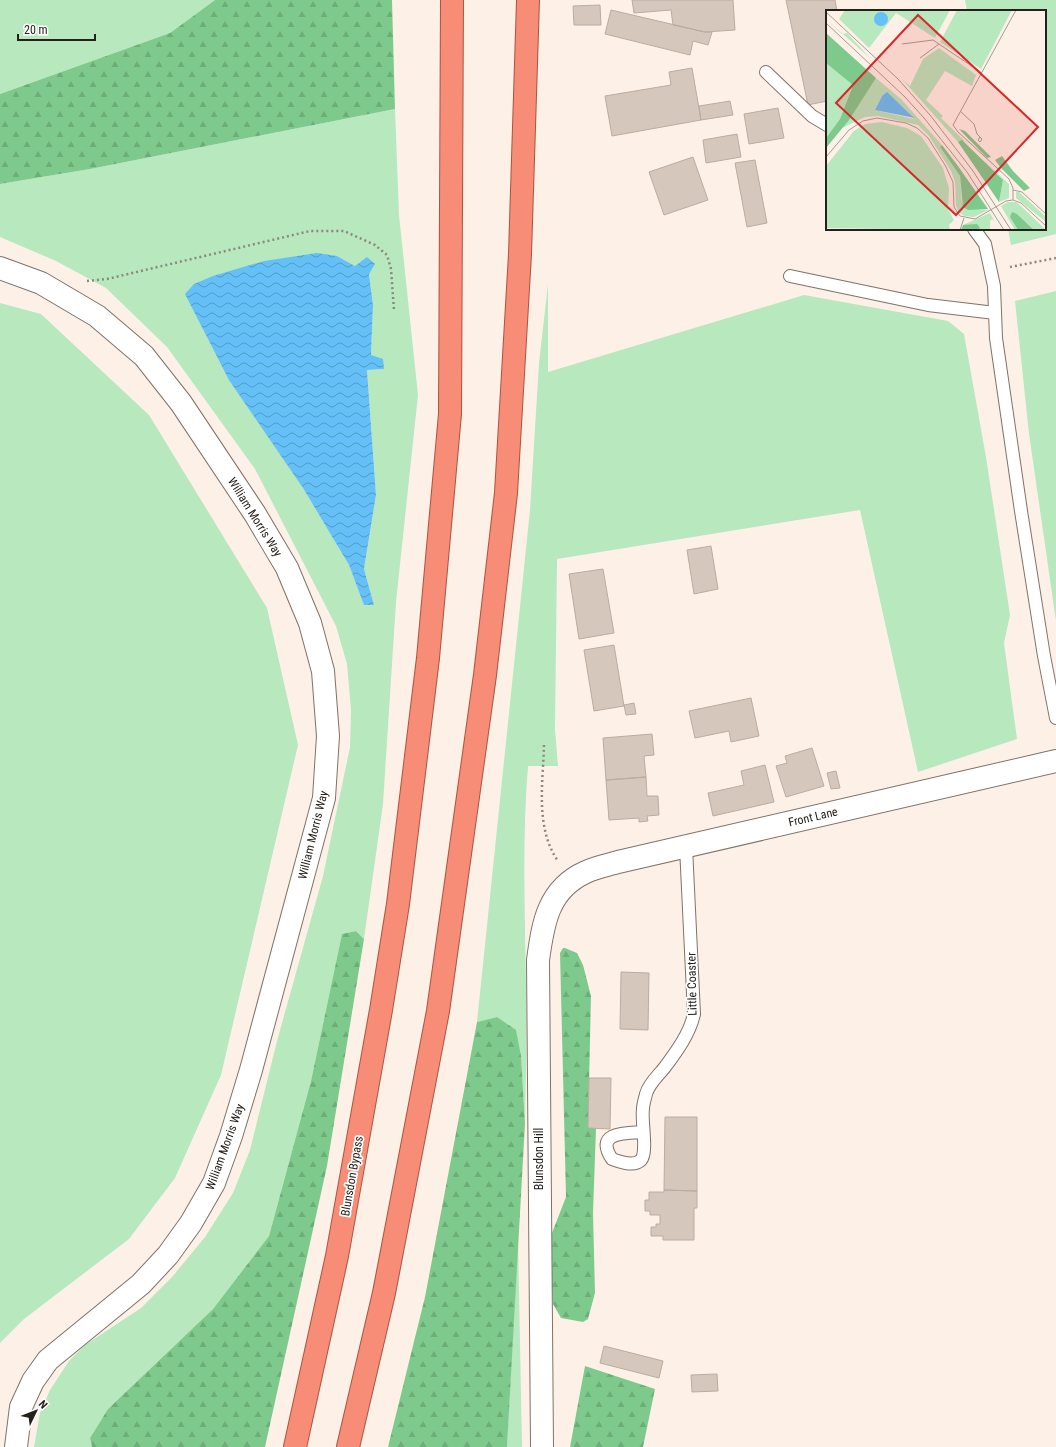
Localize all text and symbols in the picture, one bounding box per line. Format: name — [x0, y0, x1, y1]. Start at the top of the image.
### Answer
inset map — [826, 10, 1046, 230]
scale bar — [18, 16, 95, 42]
text: 20 m — [24, 23, 48, 37]
street label: William Morris Way — [225, 475, 285, 559]
street label: William Morris Way — [295, 789, 331, 881]
street label: Front Lane — [787, 804, 839, 829]
street label: Little Coaster — [684, 952, 700, 1016]
street label: William Morris Way — [203, 1102, 247, 1192]
street label: Blunsdon Hill — [532, 1128, 546, 1190]
street label: Blunsdon Bypass — [338, 1135, 366, 1217]
north arrow — [16, 1391, 56, 1431]
text: N — [36, 1398, 50, 1412]

